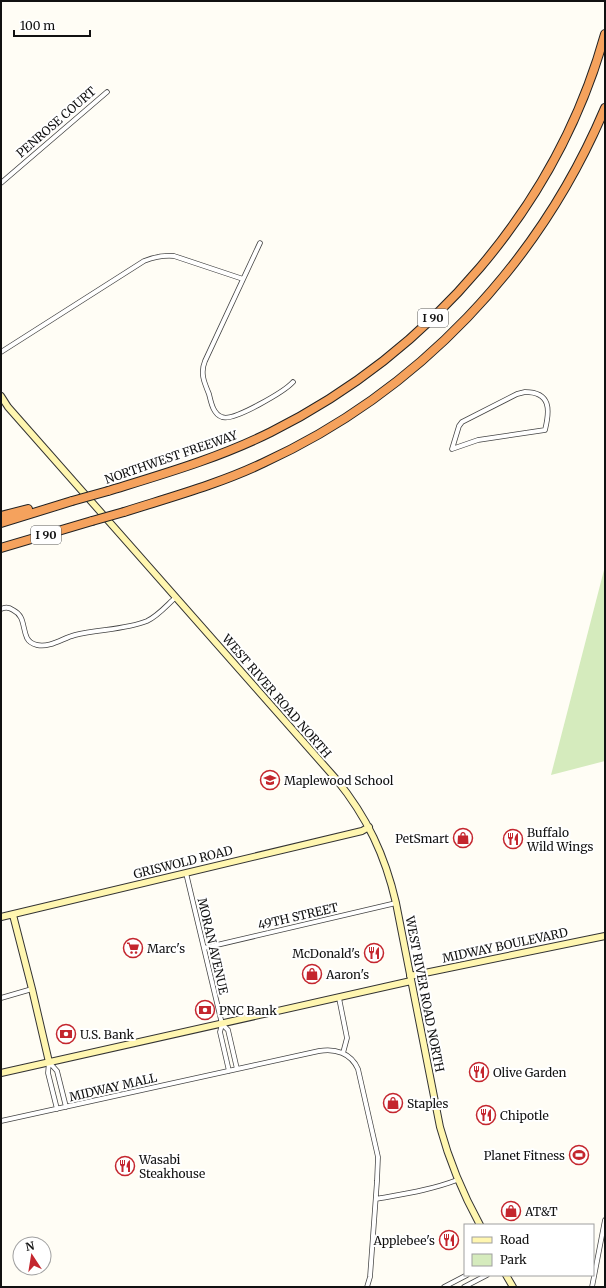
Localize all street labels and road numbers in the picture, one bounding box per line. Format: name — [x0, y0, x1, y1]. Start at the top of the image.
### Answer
street label: PENROSE COURT — [13, 83, 99, 161]
road number: I 90 — [418, 309, 448, 327]
street label: NORTHWEST FREEWAY — [103, 427, 240, 487]
road number: I 90 — [31, 526, 61, 544]
street label: WEST RIVER ROAD NORTH — [219, 630, 335, 761]
street label: GRISWOLD ROAD — [132, 842, 234, 882]
street label: MORAN AVENUE — [195, 896, 231, 996]
street label: 49TH STREET — [256, 899, 340, 933]
street label: WEST RIVER ROAD NORTH — [402, 914, 448, 1074]
street label: MIDWAY BOULEVARD — [441, 924, 569, 966]
street label: MIDWAY MALL — [67, 1069, 159, 1104]

